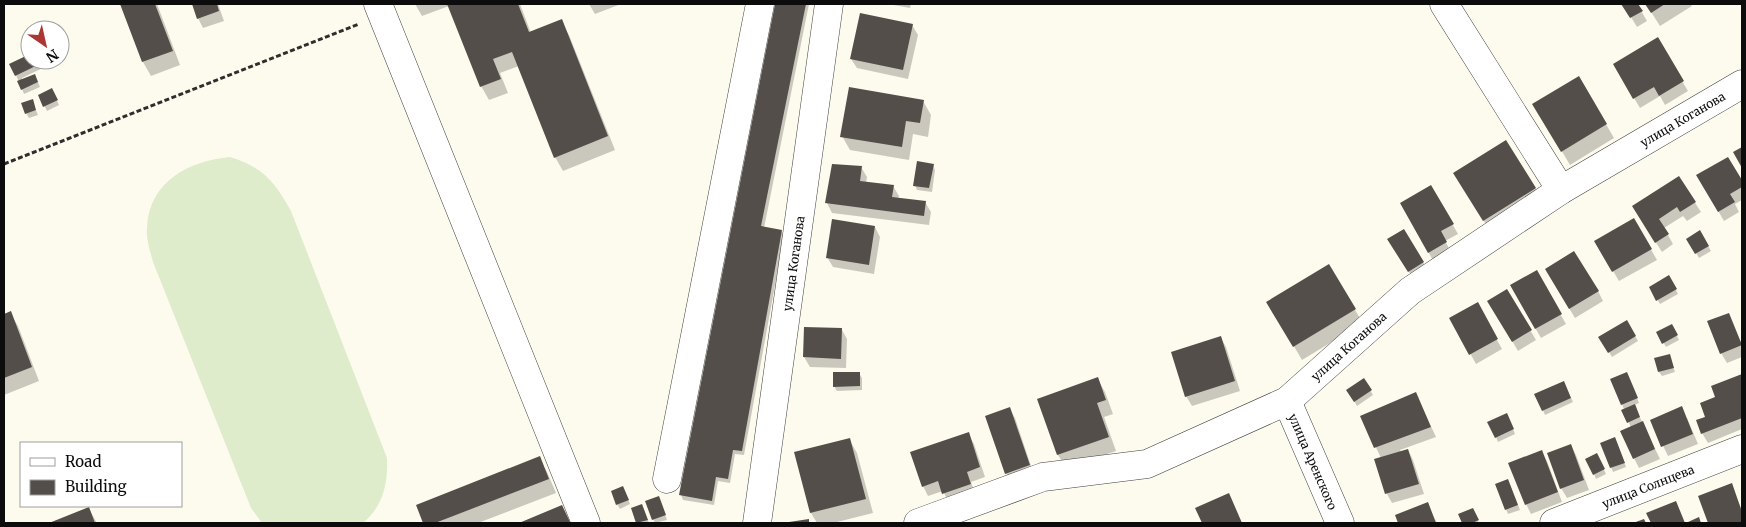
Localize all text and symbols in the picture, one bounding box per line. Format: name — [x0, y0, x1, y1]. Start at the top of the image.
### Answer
north arrow — [20, 20, 70, 70]
text: N — [43, 45, 62, 66]
street label: улица Коганова — [1637, 88, 1728, 150]
street label: улица Коганова — [779, 214, 807, 312]
street label: улица Коганова — [1308, 308, 1390, 384]
street label: улица Аренского — [1286, 411, 1341, 512]
legend — [20, 442, 182, 507]
text: Road — [65, 452, 101, 471]
street label: улица Солнцева — [1600, 461, 1697, 511]
text: Building — [65, 477, 127, 496]

